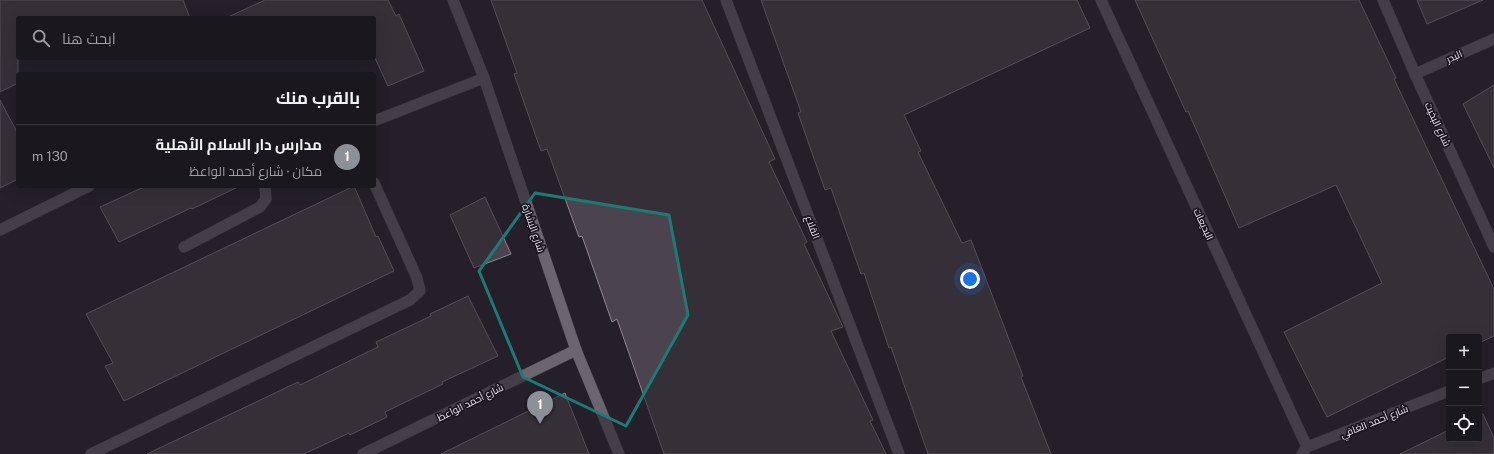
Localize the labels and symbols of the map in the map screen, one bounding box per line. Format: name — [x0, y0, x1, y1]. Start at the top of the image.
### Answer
street label: البدر — [1443, 47, 1464, 65]
street label: شارع البخيت — [1422, 100, 1453, 148]
street label: شارع البشارة — [519, 202, 548, 254]
street label: البديعات — [1191, 206, 1217, 242]
street label: القلاع — [802, 214, 823, 241]
your location — [960, 269, 980, 289]
street label: شارع أحمد الواعظ — [435, 381, 506, 424]
pin: 1 — [527, 391, 553, 424]
street label: شارع أحمد الغافي — [1338, 402, 1410, 442]

